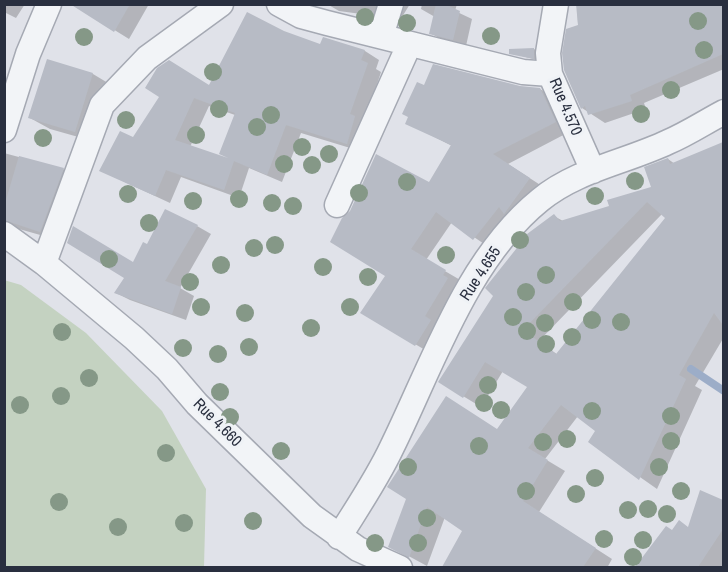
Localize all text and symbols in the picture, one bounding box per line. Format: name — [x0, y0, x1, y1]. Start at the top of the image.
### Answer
street label: Rue 4.570 — [544, 75, 586, 139]
street label: Rue 4.655 — [456, 243, 506, 305]
street label: Rue 4.660 — [189, 395, 245, 451]

